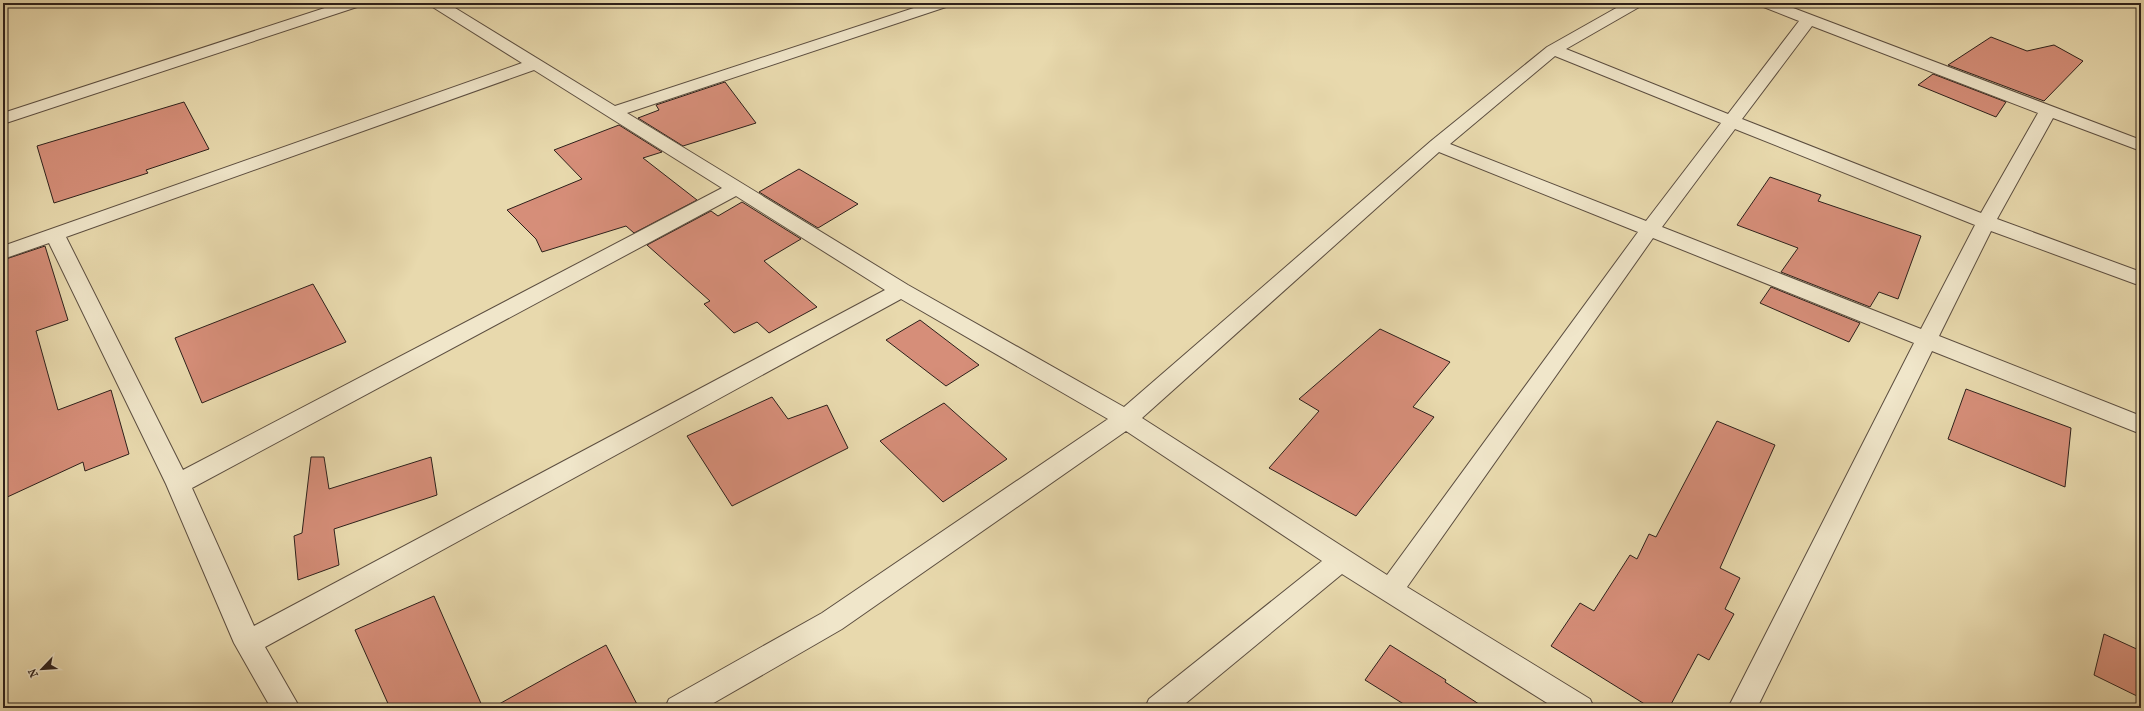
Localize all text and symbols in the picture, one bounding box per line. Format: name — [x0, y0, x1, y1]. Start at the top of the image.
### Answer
north arrow — [22, 649, 62, 689]
text: N — [25, 666, 41, 680]

